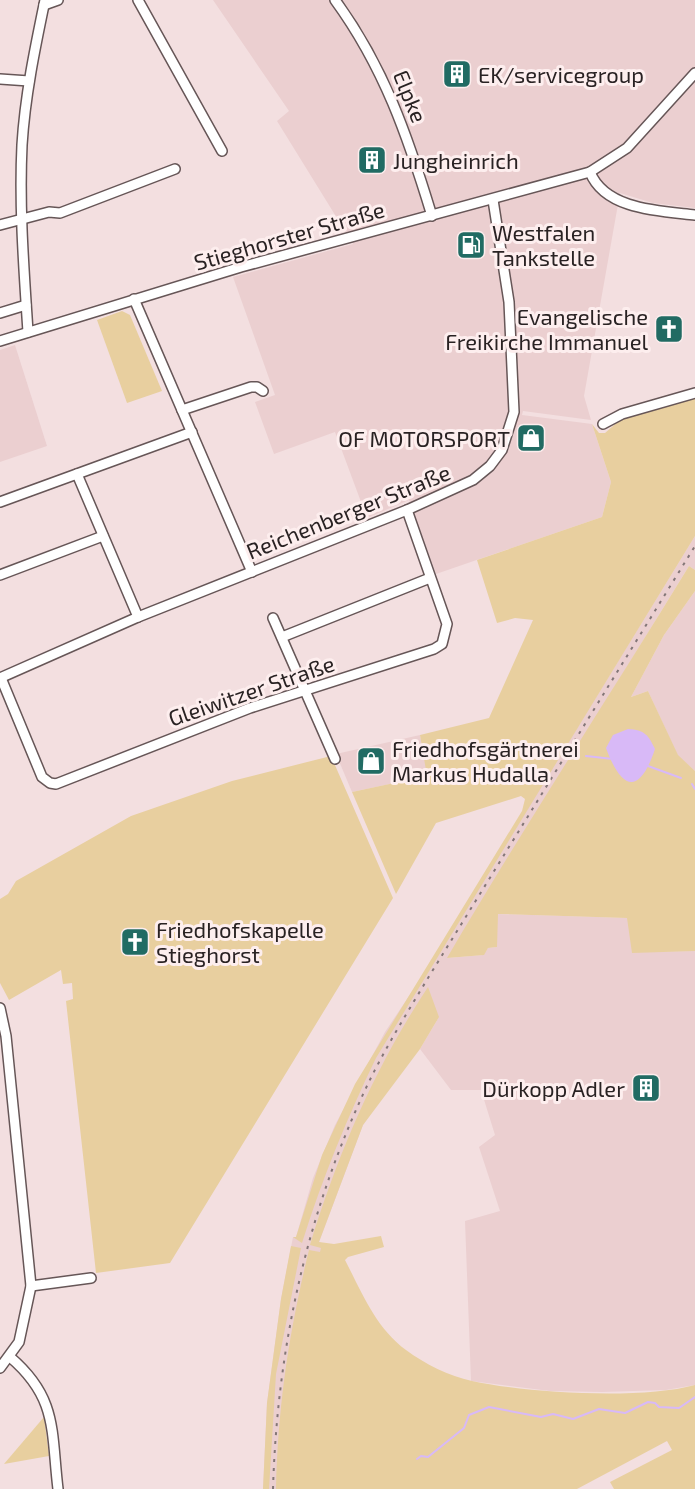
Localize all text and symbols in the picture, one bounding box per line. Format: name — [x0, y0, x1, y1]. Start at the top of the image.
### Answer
building icon: EK/servicegroup — [441, 58, 473, 90]
place label: EK/servicegroup — [478, 61, 644, 87]
street label: Elpke — [389, 66, 433, 126]
building icon: Jungheinrich — [356, 144, 388, 176]
place label: Jungheinrich — [393, 147, 519, 173]
street label: Stieghorster Straße — [191, 195, 387, 275]
place label: Westfalen Tankstelle — [492, 219, 595, 270]
fuel station icon: Westfalen Tankstelle — [455, 229, 487, 261]
place label: Evangelische Freikirche Immanuel — [445, 303, 648, 354]
church icon: Evangelische Freikirche Immanuel — [653, 313, 685, 345]
shop icon: OF MOTORSPORT — [515, 422, 547, 454]
place label: OF MOTORSPORT — [338, 425, 510, 451]
street label: Reichenberger Straße — [242, 458, 454, 564]
street label: Gleiwitzer Straße — [164, 649, 338, 731]
place label: Friedhofsgärtnerei Markus Hudalla — [392, 735, 579, 786]
shop icon: Friedhofsgärtnerei Markus Hudalla — [355, 745, 387, 777]
place label: Friedhofskapelle Stieghorst — [156, 916, 324, 967]
church icon: Friedhofskapelle Stieghorst — [119, 926, 151, 958]
building icon: Dürkopp Adler — [630, 1072, 662, 1104]
place label: Dürkopp Adler — [482, 1075, 625, 1101]

